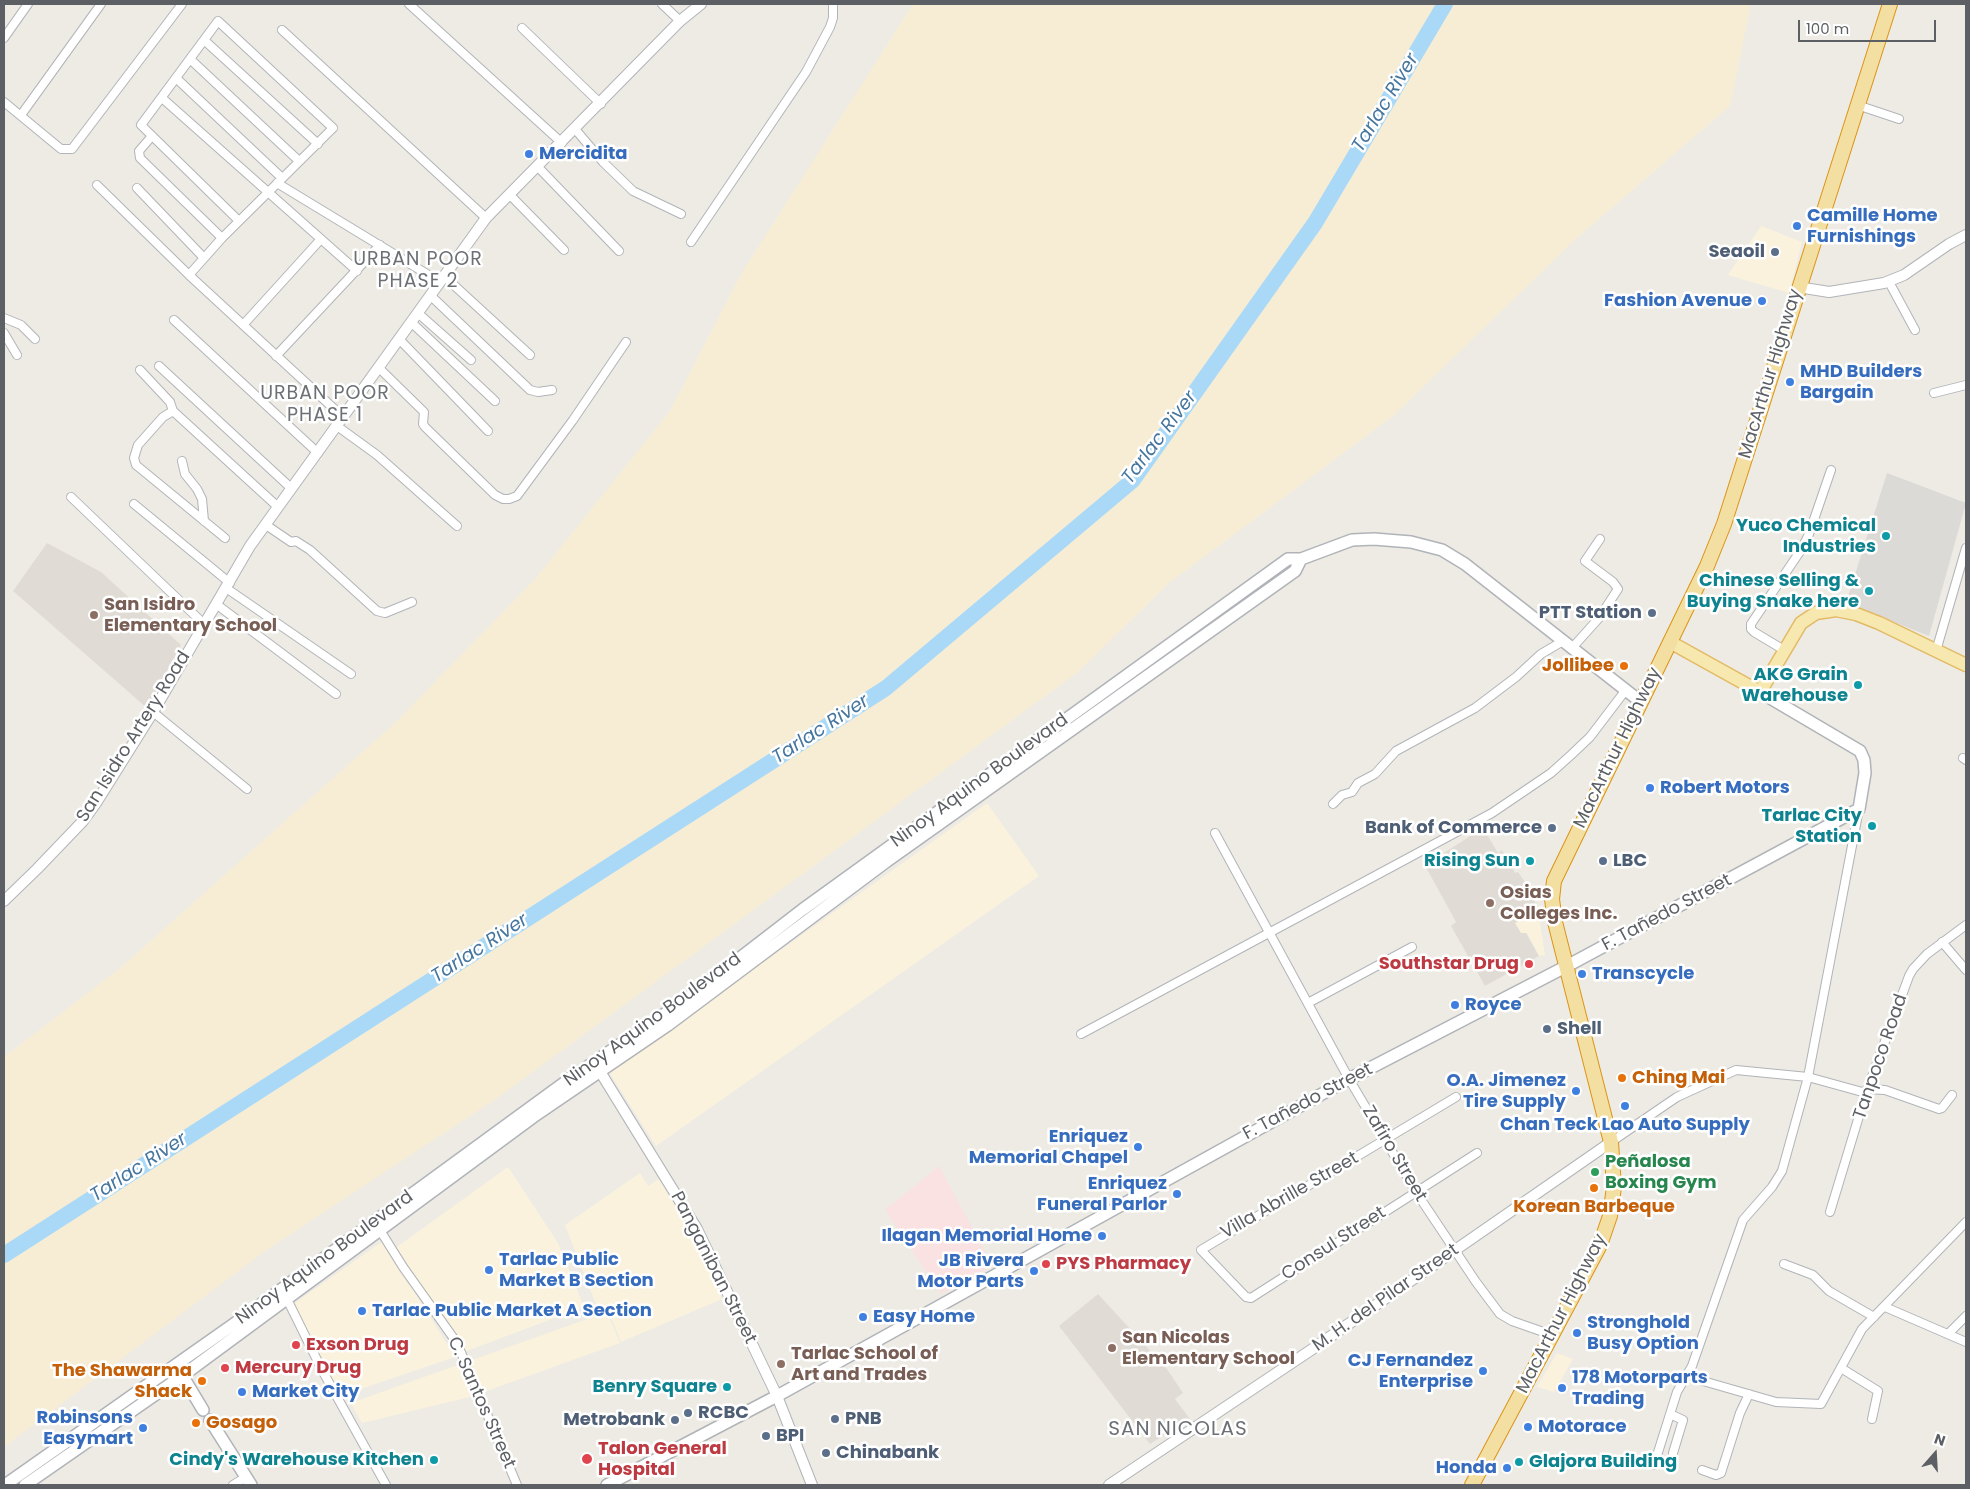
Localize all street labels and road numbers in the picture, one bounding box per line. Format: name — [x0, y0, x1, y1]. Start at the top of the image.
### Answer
street label: MacArthur Highway — [1735, 287, 1807, 461]
street label: San Isidro Artery Road — [73, 648, 195, 826]
street label: MacArthur Highway — [1570, 664, 1666, 832]
street label: Ninoy Aquino Boulevard — [887, 709, 1073, 853]
street label: F. Tañedo Street — [1599, 870, 1735, 956]
street label: Ninoy Aquino Boulevard — [560, 948, 746, 1092]
street label: Tanpoco Road — [1849, 991, 1913, 1123]
street label: F. Tañedo Street — [1240, 1059, 1376, 1145]
street label: Zafiro Street — [1357, 1102, 1431, 1206]
street label: Villa Abrille Street — [1217, 1148, 1363, 1244]
street label: Ninoy Aquino Boulevard — [232, 1186, 418, 1330]
street label: Panganiban Street — [665, 1188, 761, 1348]
street label: Consul Street — [1278, 1202, 1390, 1286]
street label: MacArthur Highway — [1512, 1231, 1612, 1397]
street label: M. H. del Pilar Street — [1309, 1239, 1463, 1357]
street label: C. Santos Street — [442, 1334, 520, 1472]

